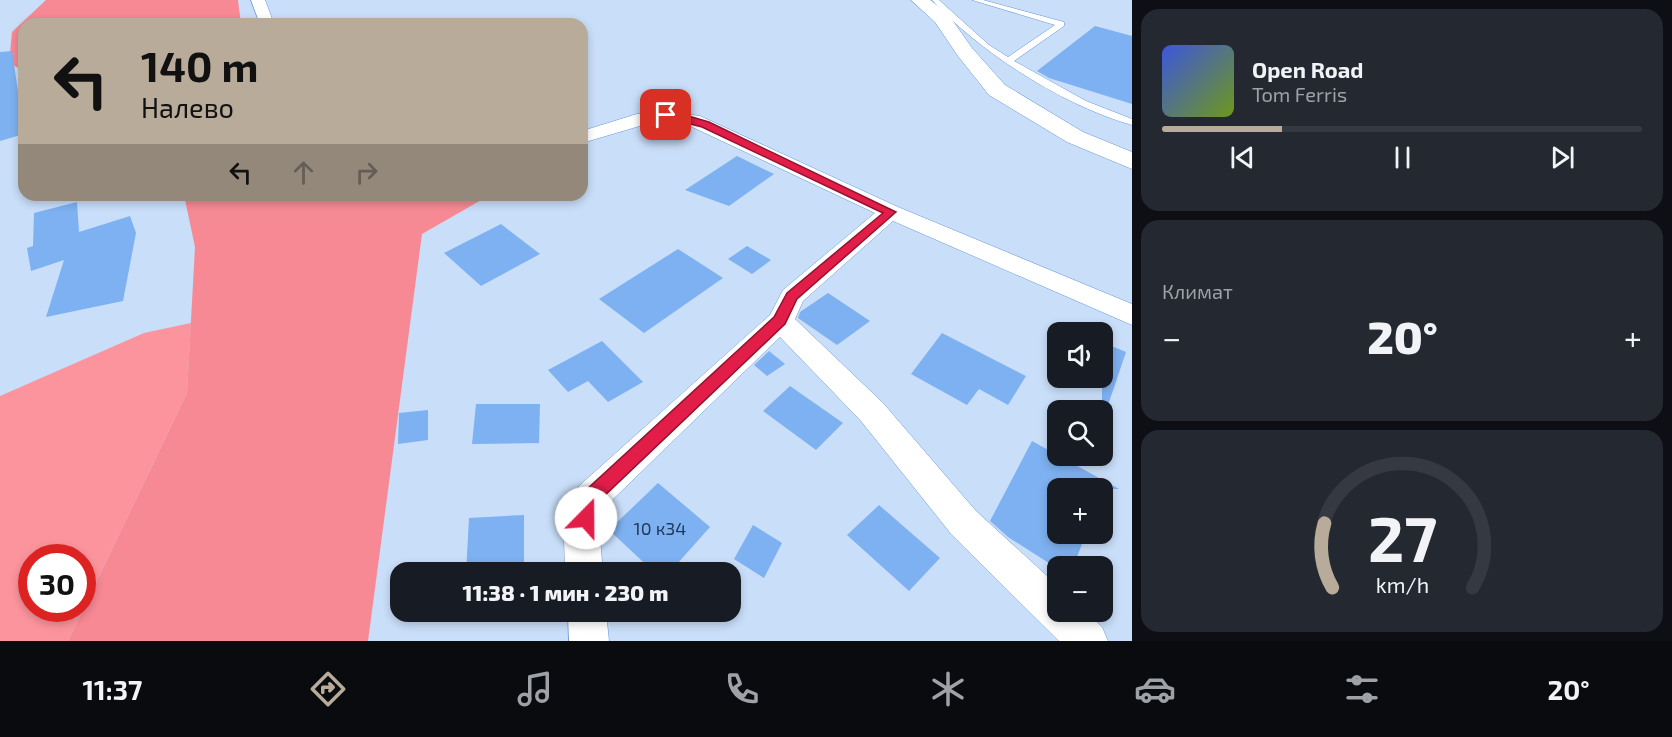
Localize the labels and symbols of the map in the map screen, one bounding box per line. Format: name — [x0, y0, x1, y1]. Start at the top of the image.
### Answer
pin — [640, 89, 691, 140]
position arrow — [554, 486, 618, 550]
house number: 10 к34 — [634, 517, 686, 539]
speed limit sign: 30 — [18, 544, 96, 622]

